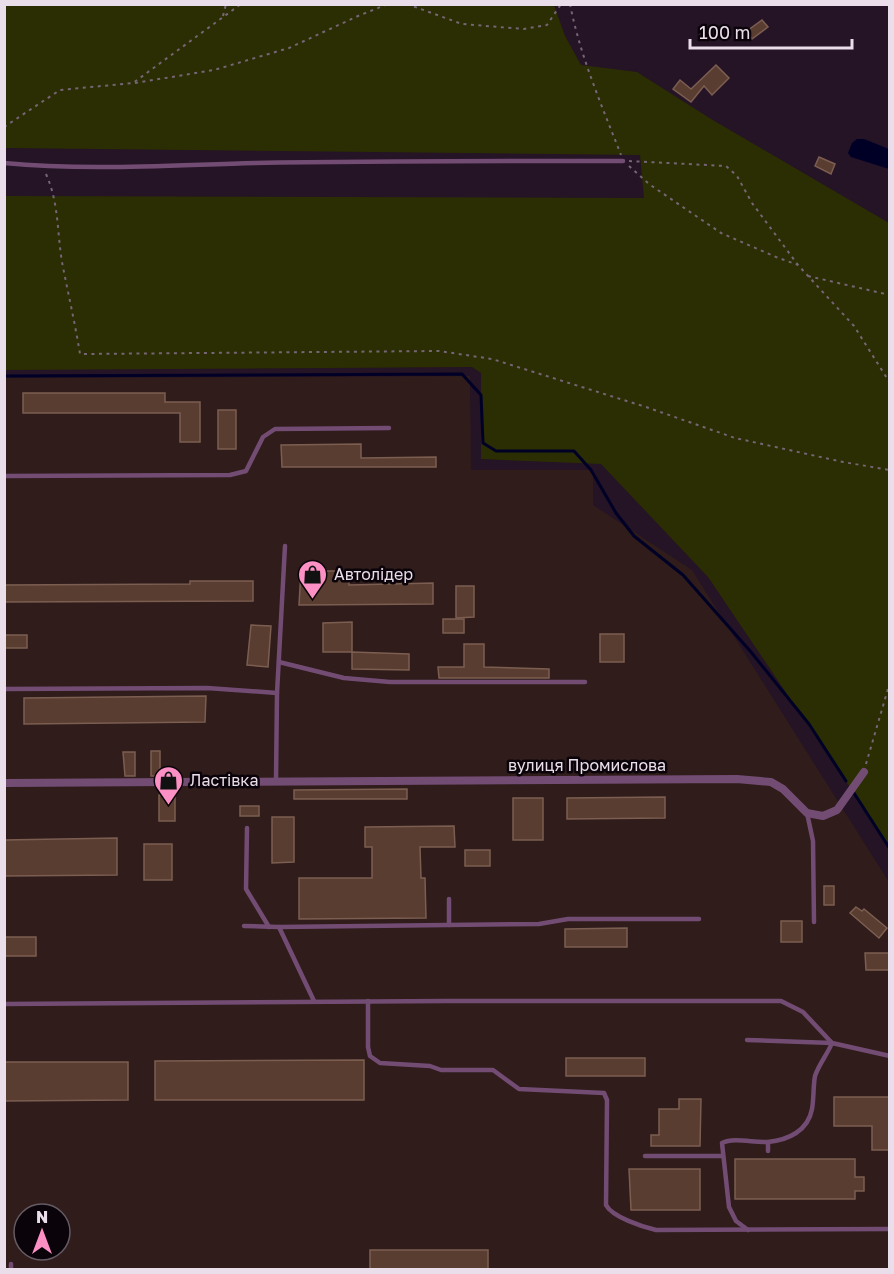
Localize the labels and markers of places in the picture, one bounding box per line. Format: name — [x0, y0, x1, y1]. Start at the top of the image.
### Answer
shop icon: Автолідер — [297, 558, 329, 600]
place label: Автолідер — [334, 564, 413, 584]
shop icon: Ластівка — [153, 764, 185, 806]
place label: Ластівка — [190, 770, 258, 790]

